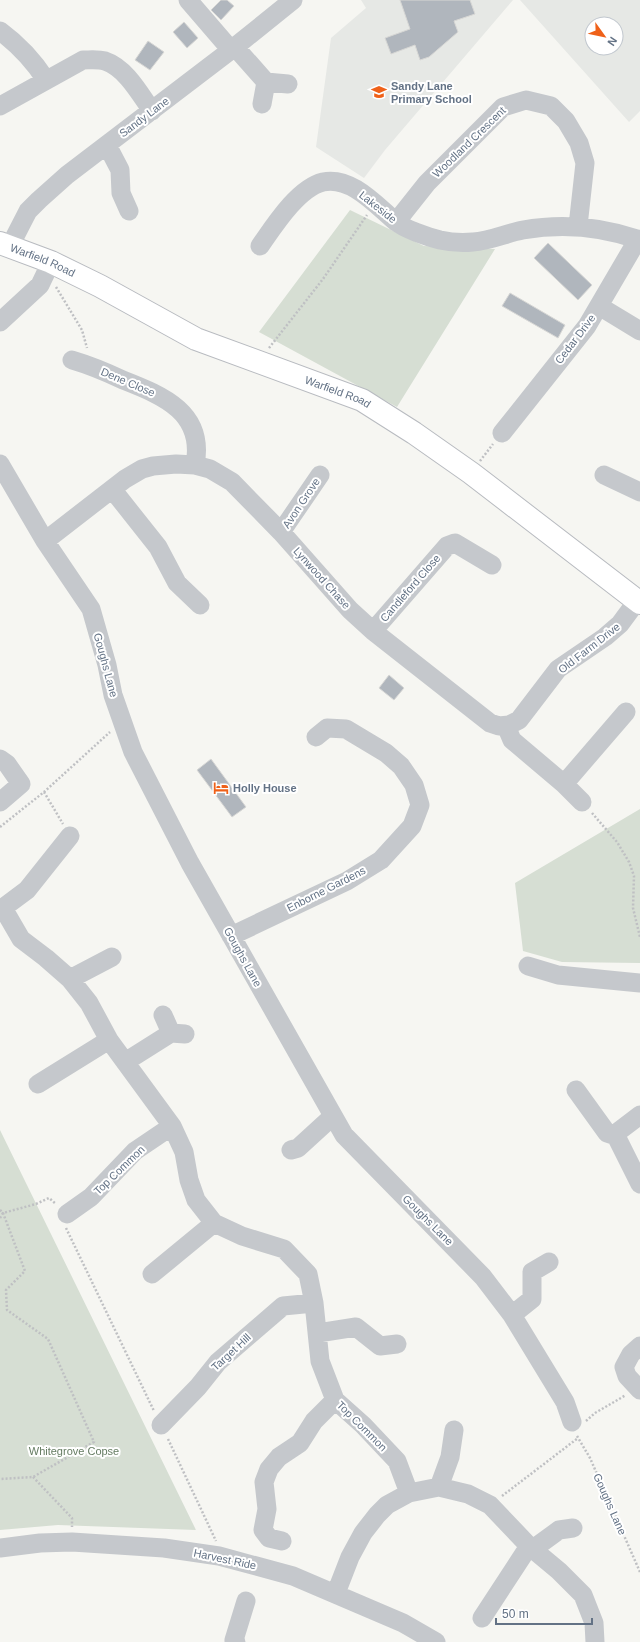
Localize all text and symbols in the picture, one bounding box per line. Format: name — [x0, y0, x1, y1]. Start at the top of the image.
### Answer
north arrow — [584, 16, 624, 56]
text: N — [605, 35, 620, 48]
place label: Sandy Lane Primary School — [391, 80, 472, 105]
school or university icon: Sandy Lane Primary School — [370, 83, 388, 101]
street label: Sandy Lane — [117, 95, 171, 139]
street label: Woodland Crescent — [430, 104, 508, 180]
street label: Lakeside — [357, 189, 399, 225]
street label: Warfield Road — [8, 241, 77, 279]
street label: Cedar Drive — [553, 312, 597, 366]
street label: Dene Close — [99, 365, 157, 399]
street label: Warfield Road — [303, 374, 373, 410]
street label: Avon Grove — [280, 476, 322, 530]
street label: Lynwood Chase — [291, 545, 353, 611]
street label: Candleford Close — [378, 552, 442, 624]
street label: Old Farm Drive — [556, 620, 622, 676]
street label: Goughs Lane — [92, 632, 120, 698]
hotel icon: Holly House — [212, 779, 230, 797]
place label: Holly House — [233, 782, 297, 794]
street label: Enborne Gardens — [285, 864, 368, 914]
street label: Goughs Lane — [222, 925, 264, 989]
street label: Top Common — [91, 1143, 147, 1197]
street label: Goughs Lane — [400, 1192, 456, 1248]
street label: Target Hill — [209, 1331, 253, 1373]
street label: Top Common — [335, 1399, 389, 1453]
park label: Whitegrove Copse — [29, 1445, 119, 1457]
street label: Goughs Lane — [591, 1471, 629, 1537]
street label: Harvest Ride — [193, 1547, 257, 1571]
scale bar — [496, 1600, 592, 1626]
text: 50 m — [502, 1607, 529, 1621]

